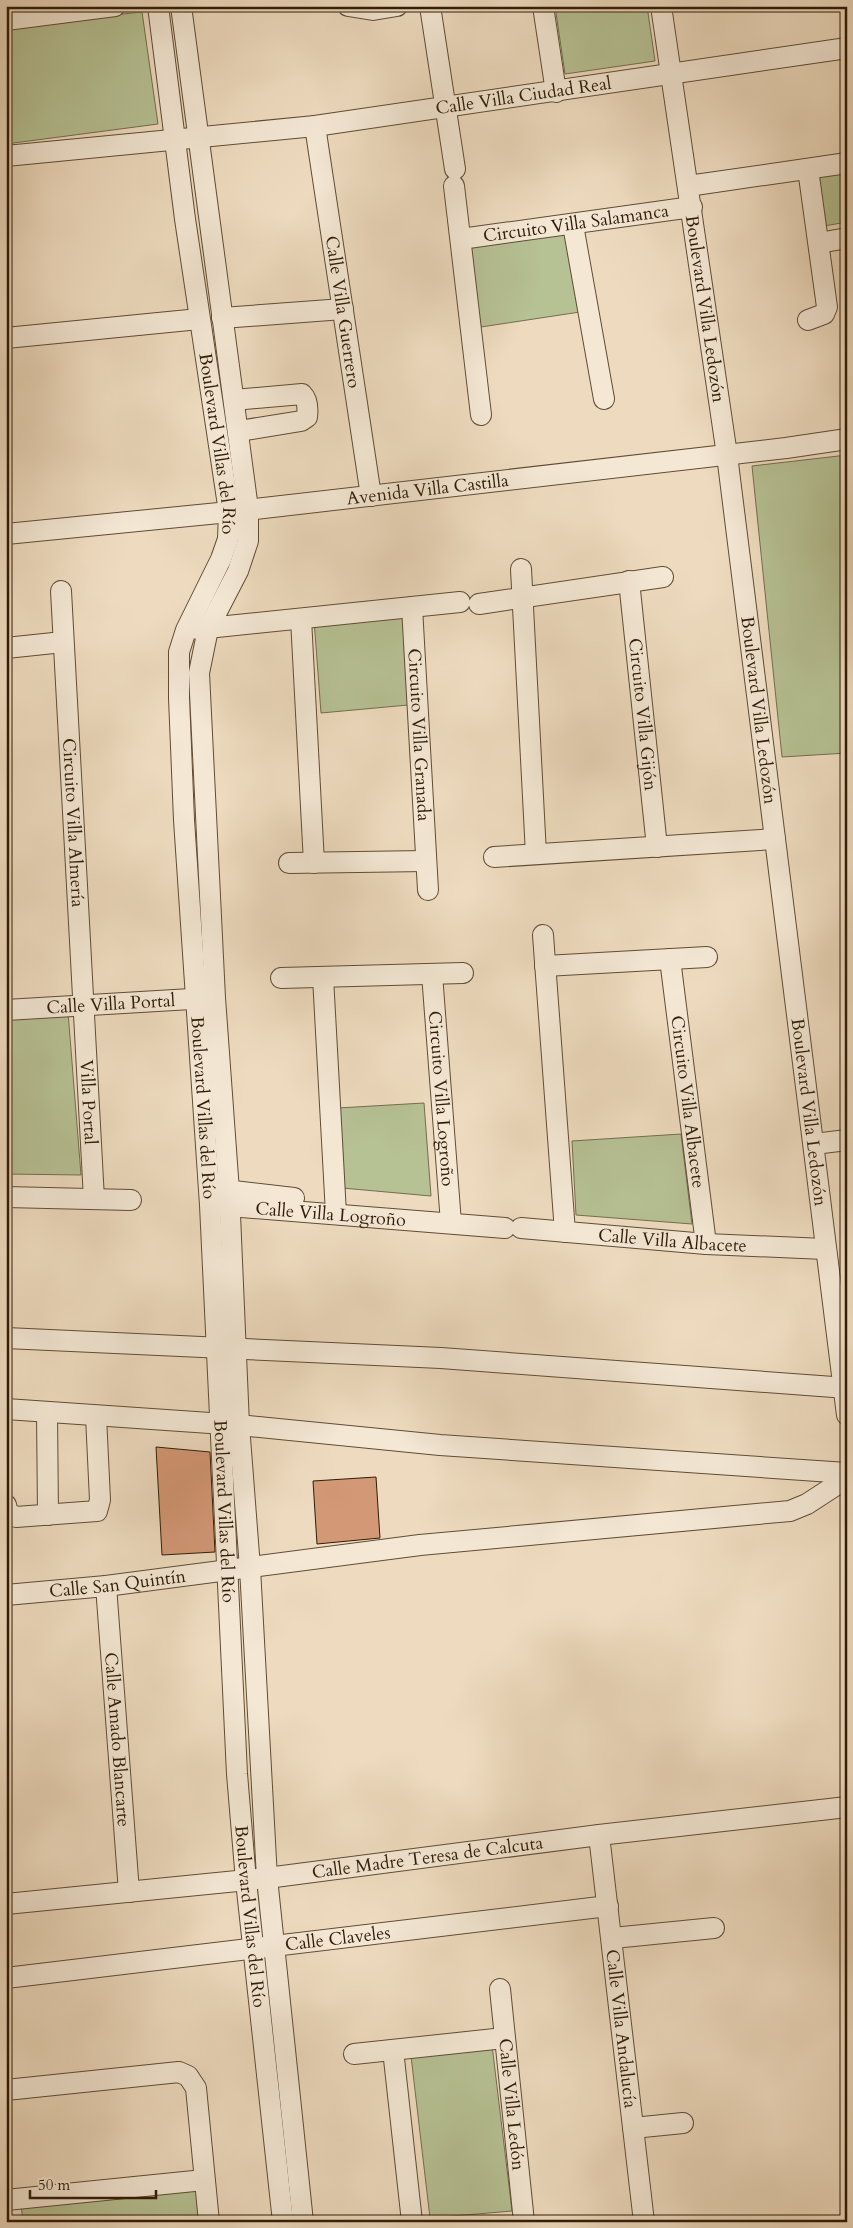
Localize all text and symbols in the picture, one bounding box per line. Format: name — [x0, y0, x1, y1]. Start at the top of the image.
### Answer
street label: Calle Villa Ciudad Real — [434, 71, 613, 121]
street label: Circuito Villa Salamanca — [481, 198, 671, 249]
street label: Boulevard Villa Ledozón — [679, 213, 731, 405]
street label: Calle Villa Guerrero — [319, 234, 367, 390]
street label: Boulevard Villas del Río — [192, 351, 241, 535]
street label: Avenida Villa Castilla — [345, 468, 510, 511]
street label: Boulevard Villa Ledozón — [734, 615, 783, 806]
street label: Circuito Villa Gijón — [622, 637, 663, 793]
street label: Circuito Villa Granada — [401, 648, 436, 822]
street label: Circuito Villa Almería — [56, 738, 90, 908]
street label: Calle Villa Portal — [46, 988, 176, 1021]
street label: Circuito Villa Logroño — [422, 1010, 460, 1188]
street label: Circuito Villa Albacete — [664, 1014, 711, 1190]
street label: Boulevard Villas del Río — [184, 1016, 222, 1200]
street label: Boulevard Villa Ledozón — [785, 1017, 833, 1208]
street label: Villa Portal — [73, 1059, 103, 1146]
street label: Calle Villa Logroño — [254, 1196, 407, 1233]
street label: Calle Villa Albacete — [597, 1223, 747, 1259]
street label: Boulevard Villas del Río — [207, 1419, 241, 1604]
street label: Calle San Quintín — [48, 1564, 188, 1604]
street label: Calle Amado Blancarte — [98, 1651, 136, 1828]
street label: Boulevard Villas del Río — [228, 1824, 272, 2009]
street label: Calle Madre Teresa de Calcuta — [310, 1830, 545, 1885]
street label: Calle Claveles — [284, 1920, 392, 1958]
street label: Calle Villa Andalucía — [599, 1948, 643, 2110]
street label: Calle Villa Ledón — [492, 2037, 531, 2172]
scale bar — [30, 2168, 156, 2200]
text: 50 m — [38, 2175, 70, 2195]

